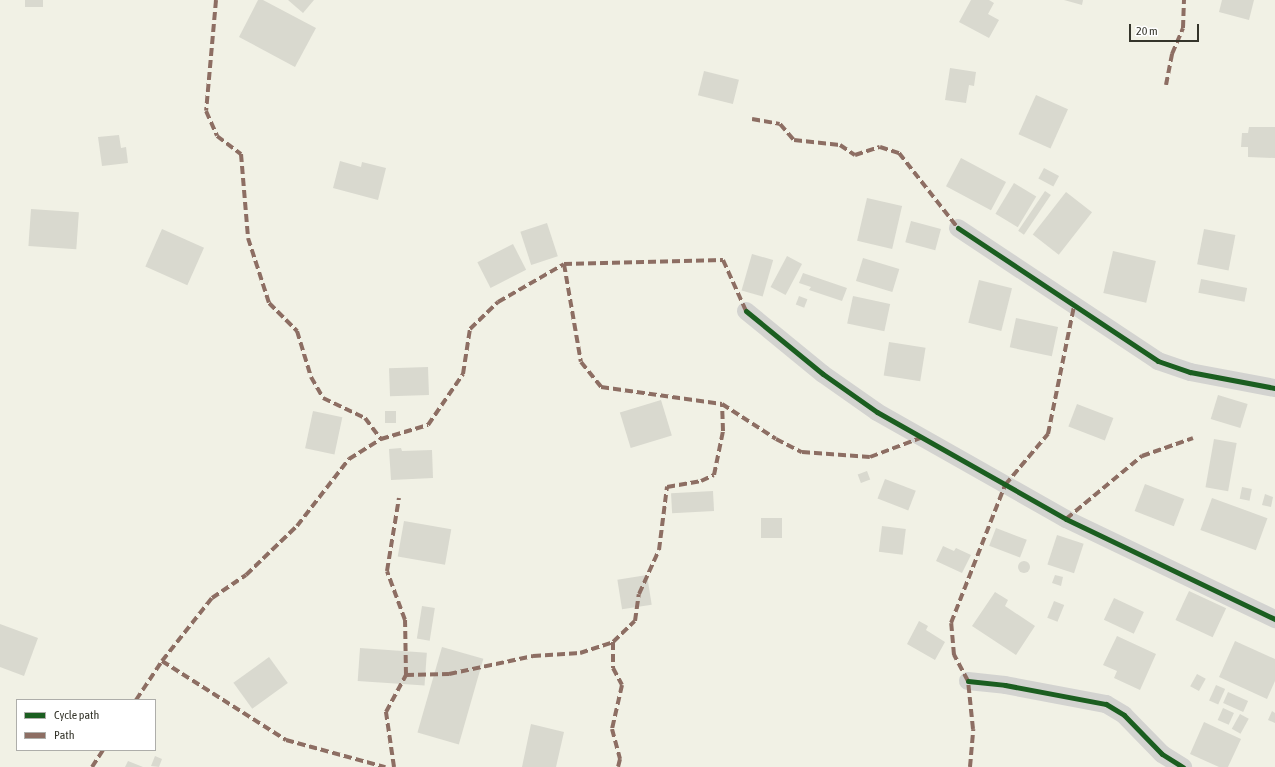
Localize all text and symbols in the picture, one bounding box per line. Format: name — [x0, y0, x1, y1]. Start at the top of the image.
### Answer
scale bar — [1131, 16, 1201, 42]
text: 20 m — [1136, 24, 1158, 38]
legend — [16, 699, 156, 751]
text: Cycle path — [54, 708, 99, 722]
text: Path — [54, 728, 75, 742]

